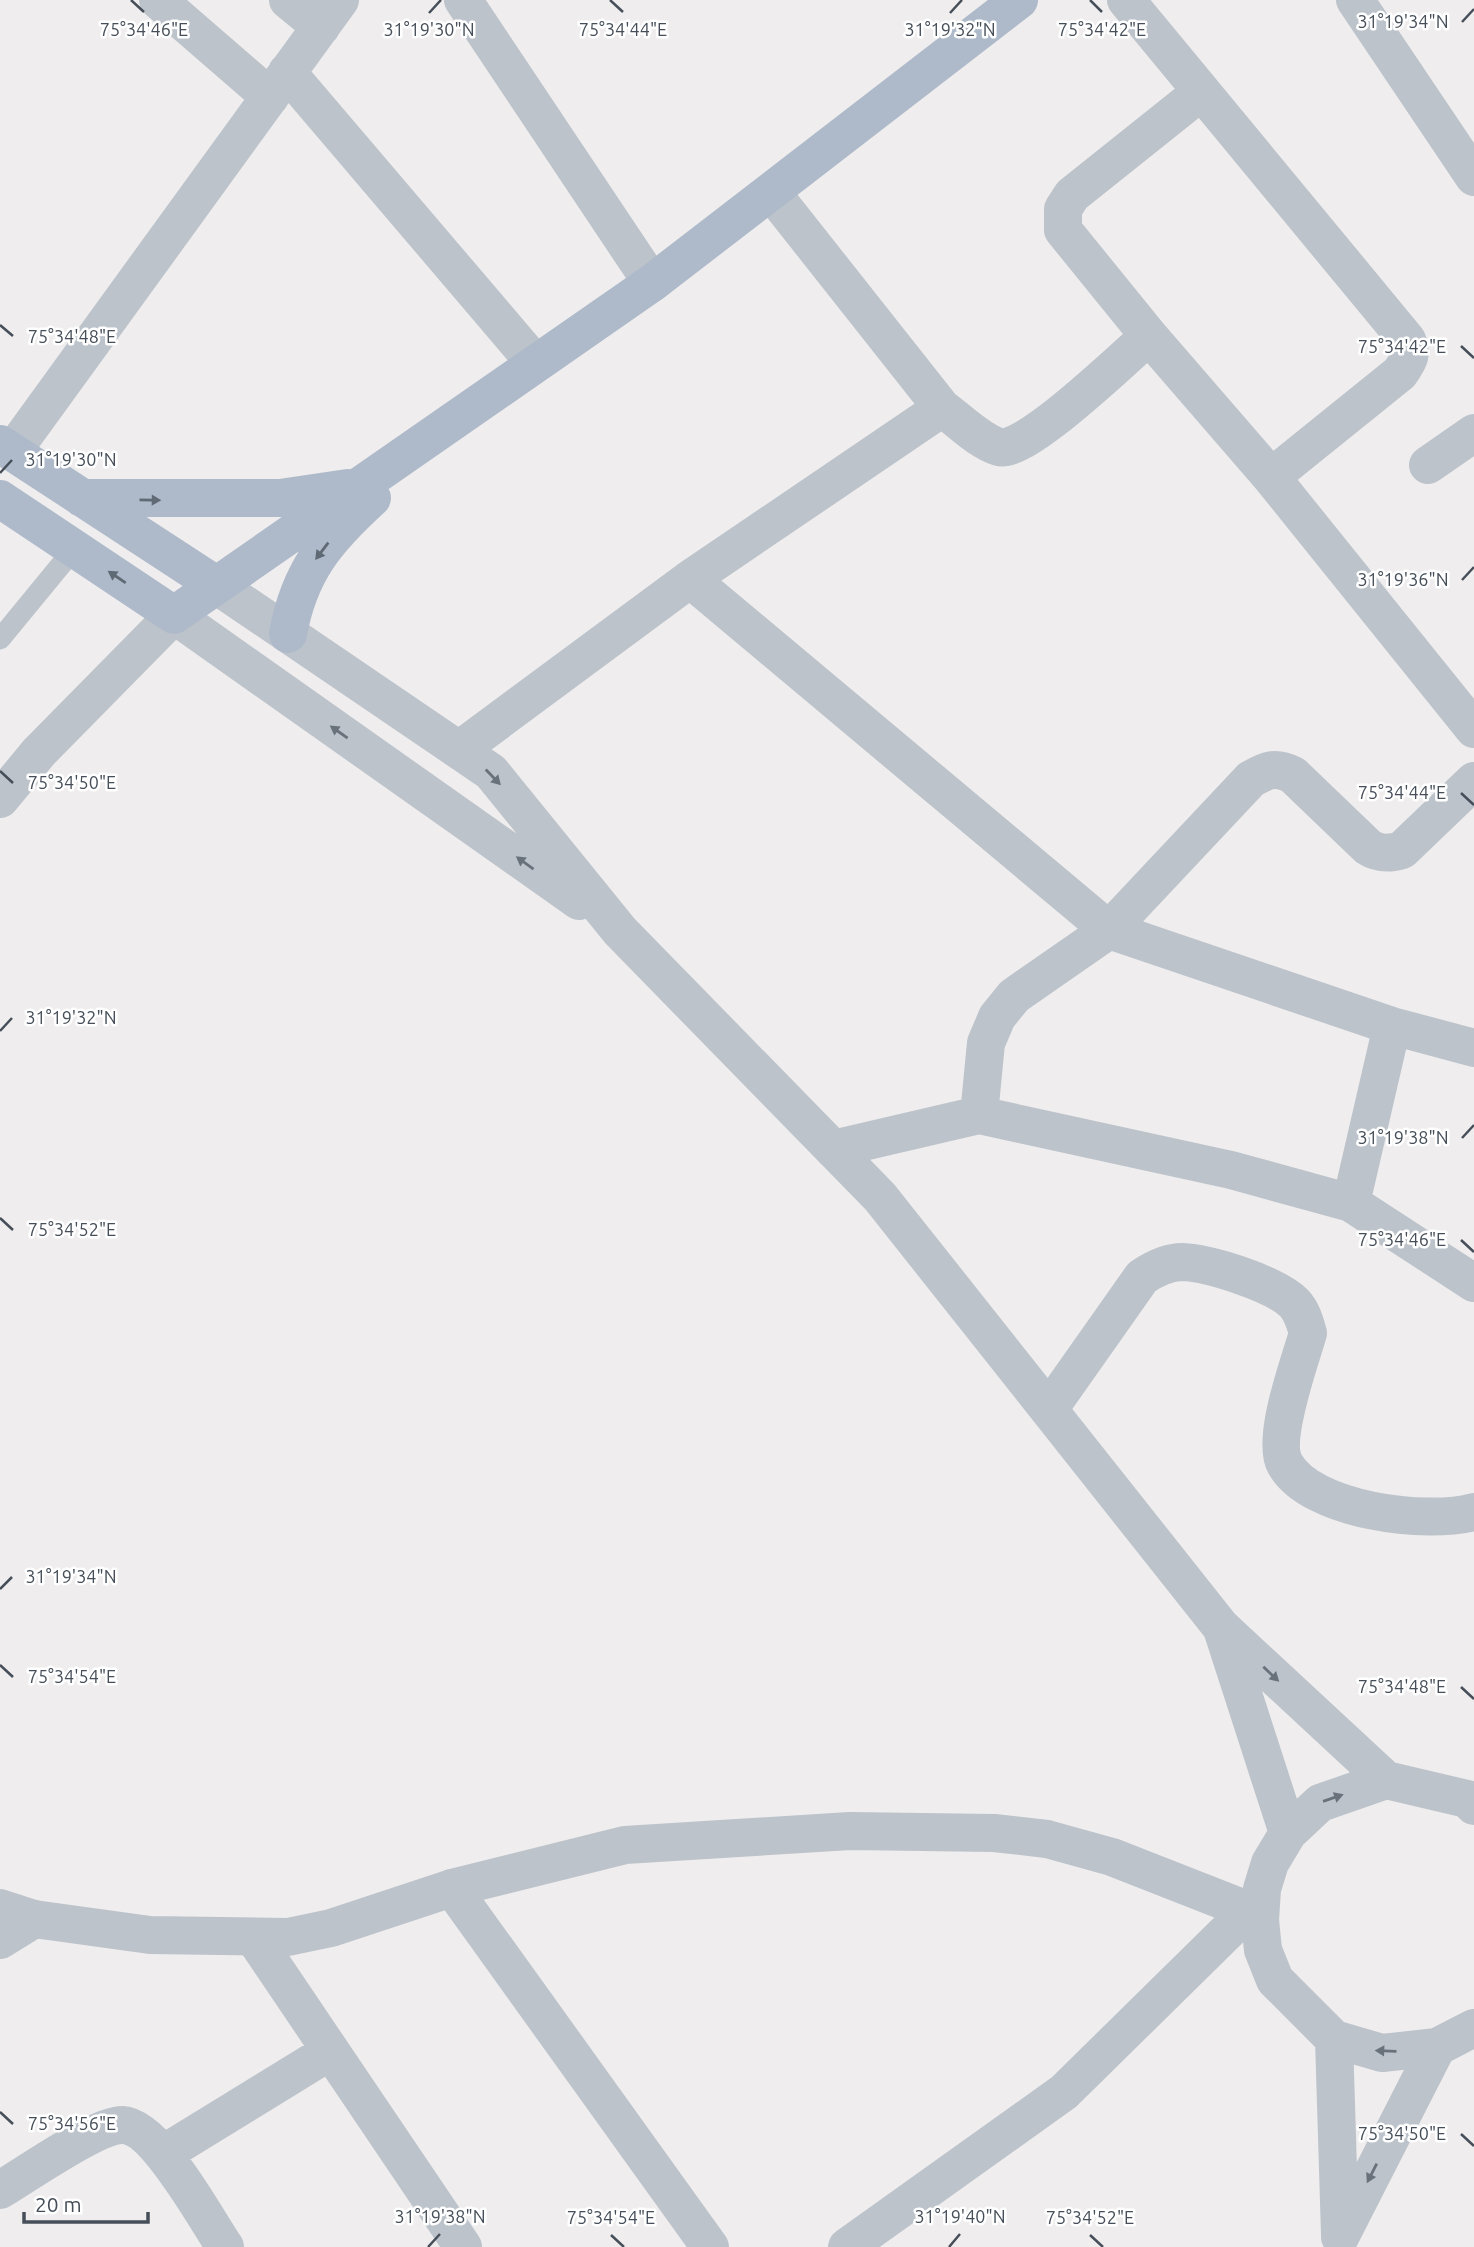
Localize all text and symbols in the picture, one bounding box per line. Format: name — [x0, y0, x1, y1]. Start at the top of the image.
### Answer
text: 31°19'34"N — [1357, 11, 1449, 31]
text: 75°34'46"E — [100, 19, 188, 39]
text: 31°19'30"N — [383, 19, 475, 39]
text: 75°34'44"E — [579, 19, 667, 39]
text: 31°19'32"N — [904, 19, 996, 39]
text: 75°34'42"E — [1058, 19, 1146, 39]
text: 75°34'48"E — [28, 326, 116, 346]
text: 75°34'42"E — [1358, 336, 1446, 356]
text: 31°19'30"N — [25, 449, 117, 469]
one-way arrow — [139, 494, 161, 505]
one-way arrow — [315, 542, 329, 560]
text: 31°19'36"N — [1357, 569, 1449, 589]
one-way arrow — [107, 571, 127, 584]
one-way arrow — [330, 725, 348, 739]
one-way arrow — [485, 768, 502, 785]
text: 75°34'50"E — [28, 772, 116, 792]
text: 75°34'44"E — [1358, 782, 1446, 802]
one-way arrow — [516, 856, 534, 870]
text: 31°19'32"N — [25, 1007, 117, 1027]
text: 31°19'38"N — [1357, 1127, 1449, 1147]
text: 75°34'52"E — [28, 1219, 116, 1239]
text: 75°34'46"E — [1358, 1229, 1446, 1249]
text: 31°19'34"N — [25, 1566, 117, 1586]
one-way arrow — [1262, 1665, 1279, 1681]
text: 75°34'54"E — [28, 1666, 116, 1686]
text: 75°34'48"E — [1358, 1676, 1446, 1696]
one-way arrow — [1323, 1792, 1344, 1803]
one-way arrow — [1375, 2045, 1397, 2056]
text: 75°34'56"E — [28, 2113, 116, 2133]
text: 75°34'50"E — [1358, 2123, 1446, 2143]
one-way arrow — [1367, 2164, 1379, 2184]
scale bar — [24, 2180, 149, 2224]
text: 20 m — [35, 2192, 82, 2216]
text: 31°19'38"N — [394, 2206, 486, 2226]
text: 31°19'40"N — [914, 2206, 1006, 2226]
text: 75°34'54"E — [567, 2207, 655, 2227]
text: 75°34'52"E — [1046, 2207, 1134, 2227]

